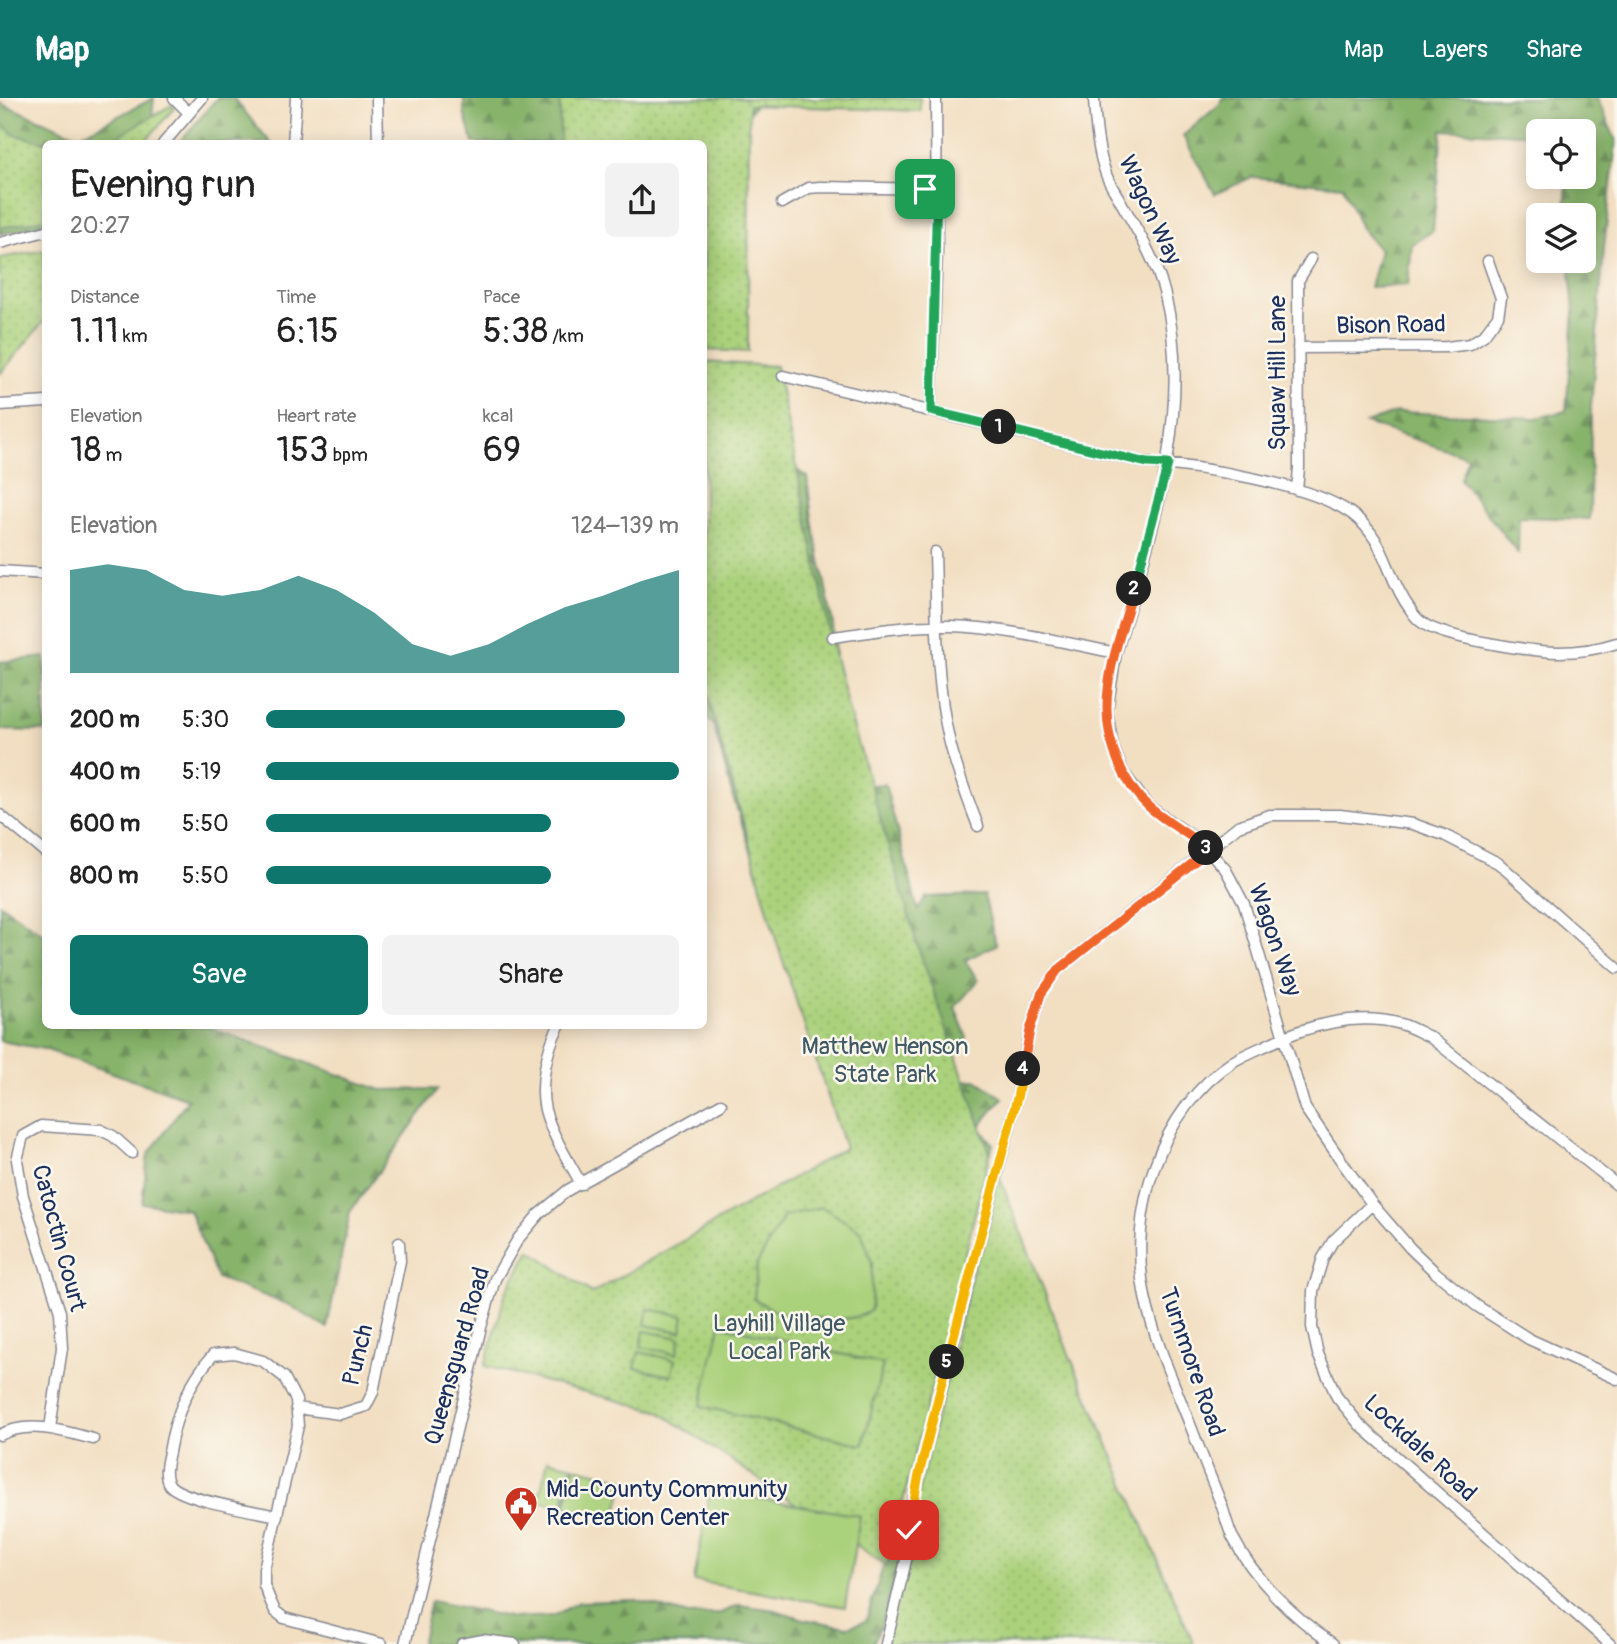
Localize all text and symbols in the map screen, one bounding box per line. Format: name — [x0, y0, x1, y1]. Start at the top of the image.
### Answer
text: Map — [35, 29, 90, 70]
text: Map — [1344, 35, 1384, 64]
text: Layers — [1422, 35, 1488, 64]
text: Share — [1526, 35, 1582, 64]
map controls — [1526, 119, 1596, 273]
button: locate — [1526, 119, 1596, 189]
street label: Wagon Way — [1112, 151, 1188, 269]
pin — [895, 159, 955, 219]
text: Evening run — [70, 161, 256, 209]
button: share — [605, 163, 679, 237]
icon: arrive — [906, 170, 944, 208]
button: layers — [1526, 203, 1596, 273]
text: 20:27 — [70, 211, 130, 240]
text: Distance — [70, 285, 139, 309]
text: Time — [276, 285, 316, 309]
text: Pace — [483, 285, 520, 309]
street label: Squaw Hill Lane — [1263, 295, 1292, 451]
text: 1.11 — [70, 309, 119, 353]
text: 6:15 — [276, 309, 339, 353]
text: 5:38 — [483, 309, 548, 353]
street label: Bison Road — [1336, 310, 1446, 340]
text: km — [119, 324, 148, 348]
text: /km — [548, 324, 584, 348]
text: Elevation — [70, 404, 142, 428]
text: Heart rate — [276, 404, 356, 428]
text: kcal — [483, 404, 514, 428]
pin: 1 — [982, 410, 1016, 444]
text: 1 — [995, 414, 1002, 438]
text: 18 — [70, 428, 101, 472]
text: 153 — [276, 428, 329, 472]
text: 69 — [483, 428, 521, 472]
text: m — [101, 443, 122, 467]
text: bpm — [329, 443, 368, 467]
text: Elevation — [70, 511, 158, 540]
text: 124–139 m — [571, 511, 679, 540]
pin: 2 — [1116, 572, 1152, 606]
text: 2 — [1128, 576, 1139, 600]
text: 200 m — [70, 705, 140, 734]
text: 5:30 — [182, 705, 229, 734]
text: 400 m — [70, 757, 140, 786]
text: 5:19 — [182, 757, 221, 786]
text: 600 m — [70, 809, 140, 838]
text: 5:50 — [182, 809, 229, 838]
pin: 3 — [1188, 830, 1224, 866]
text: 3 — [1200, 835, 1211, 859]
text: 800 m — [70, 861, 138, 890]
text: 5:50 — [182, 861, 229, 890]
street label: Wagon Way — [1242, 880, 1308, 1000]
button: Save — [70, 935, 368, 1015]
button: Share — [382, 935, 679, 1015]
park label: Matthew Henson State Park — [801, 1032, 969, 1089]
pin: 4 — [1006, 1052, 1040, 1086]
text: 4 — [1017, 1056, 1028, 1080]
street label: Catoctin Court — [26, 1162, 93, 1315]
street label: Queensguard Road — [418, 1264, 496, 1448]
street label: Turnmore Road — [1153, 1284, 1231, 1440]
park label: Layhill Village Local Park — [713, 1309, 845, 1366]
street label: Punch — [336, 1321, 380, 1389]
pin: 5 — [930, 1344, 964, 1380]
text: 5 — [941, 1349, 952, 1373]
street label: Lockdale Road — [1357, 1388, 1483, 1508]
place label: Mid-County Community Recreation Center — [546, 1475, 787, 1532]
public building icon: Mid-County Community Recreation Center — [502, 1484, 540, 1533]
pin — [879, 1500, 939, 1560]
icon: check — [890, 1511, 928, 1549]

